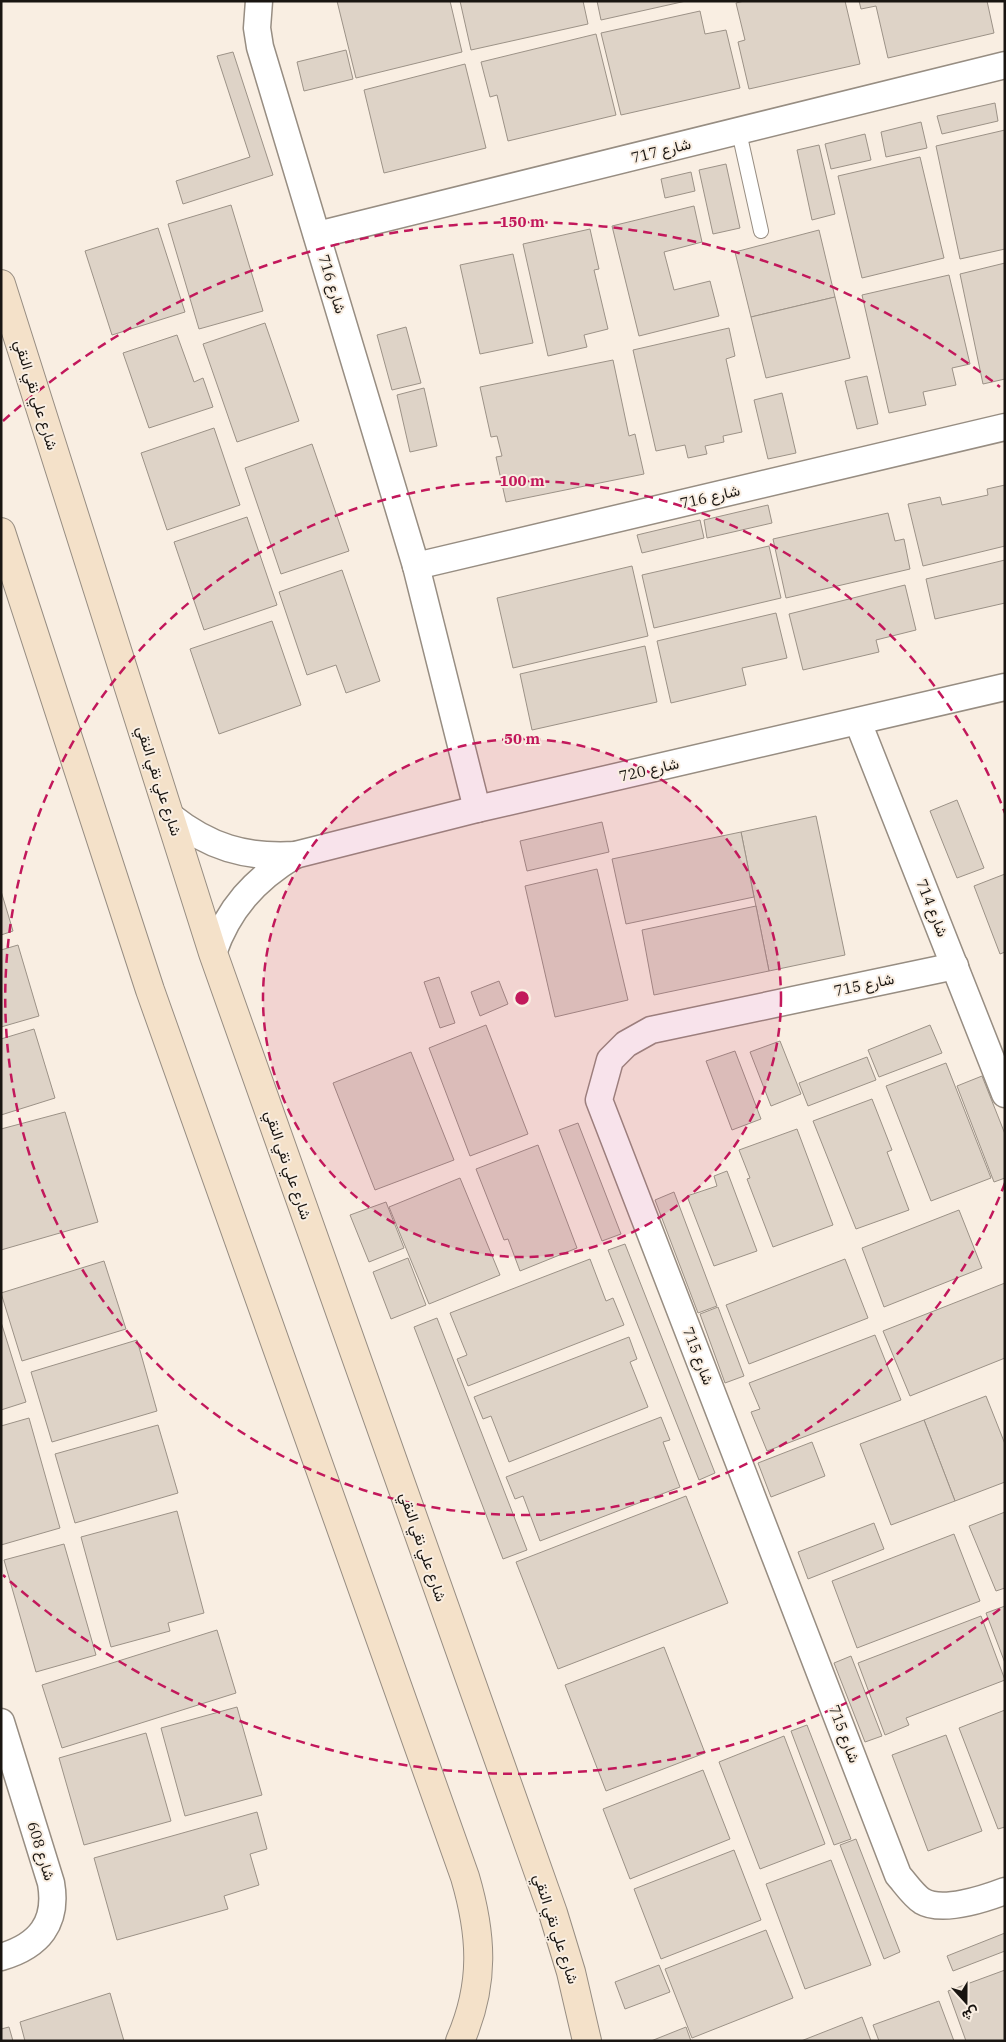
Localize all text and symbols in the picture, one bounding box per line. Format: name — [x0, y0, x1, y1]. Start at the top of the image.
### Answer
street label: شارع 717 — [629, 134, 693, 169]
text: 150 m — [499, 212, 545, 231]
street label: شارع 716 — [313, 252, 350, 316]
street label: شارع علي نقي النقي — [7, 337, 62, 454]
text: 100 m — [499, 471, 545, 490]
street label: شارع 716 — [678, 480, 742, 515]
street label: شارع علي نقي النقي — [129, 723, 186, 840]
text: 50 m — [504, 729, 540, 748]
street label: شارع 720 — [617, 753, 681, 788]
street label: شارع 714 — [910, 876, 953, 940]
street label: شارع 715 — [832, 969, 896, 1002]
centre of rings — [513, 989, 531, 1007]
street label: شارع علي نقي النقي — [257, 1108, 316, 1224]
street label: شارع 715 — [677, 1324, 718, 1388]
street label: شارع علي نقي النقي — [392, 1490, 451, 1606]
street label: شارع 715 — [823, 1702, 864, 1766]
street label: شارع 608 — [22, 1819, 59, 1883]
street label: شارع علي نقي النقي — [526, 1871, 583, 1988]
north arrow — [941, 1977, 991, 2027]
text: ش — [959, 2003, 982, 2026]

